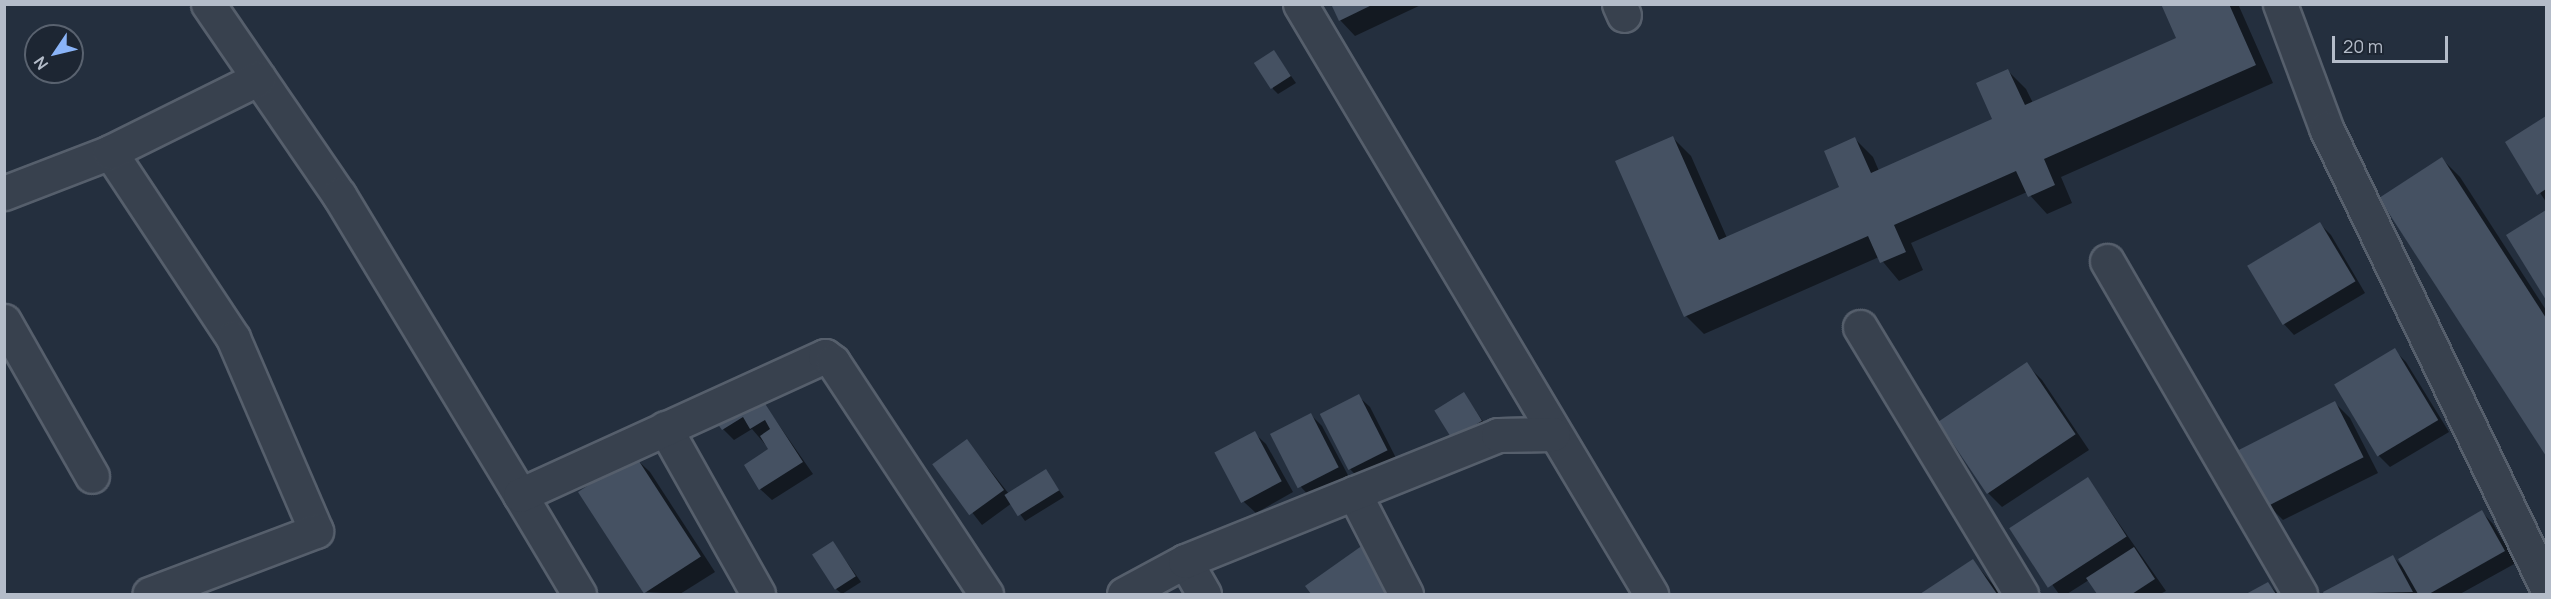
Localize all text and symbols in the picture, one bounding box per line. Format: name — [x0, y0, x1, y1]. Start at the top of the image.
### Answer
north arrow — [24, 24, 84, 84]
scale bar — [2335, 24, 2450, 62]
text: 20 m — [2343, 34, 2383, 58]
text: N — [29, 52, 53, 74]

